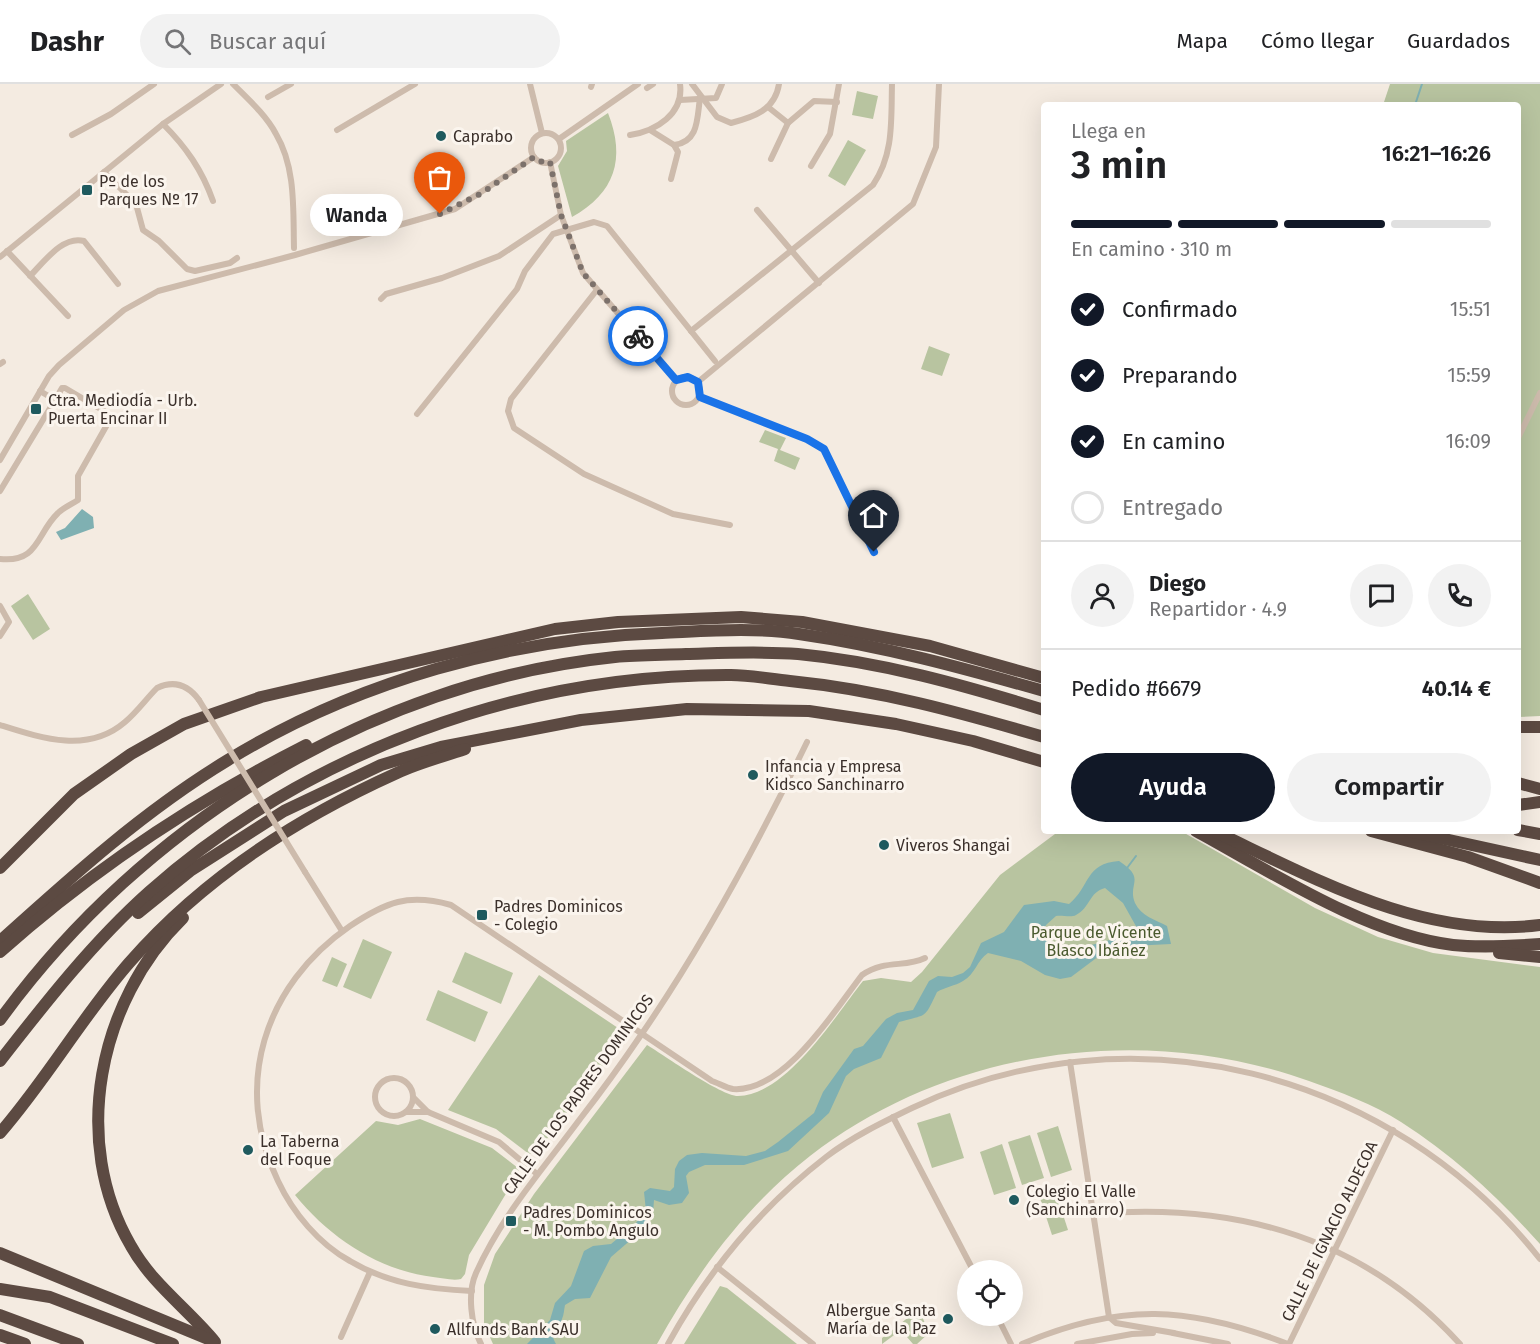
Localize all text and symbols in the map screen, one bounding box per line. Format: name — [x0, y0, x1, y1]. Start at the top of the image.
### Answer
search box — [140, 14, 560, 68]
text: Dashr — [30, 25, 104, 58]
icon: search — [161, 25, 194, 58]
text: Buscar aquí — [209, 28, 326, 55]
text: Mapa — [1176, 28, 1228, 54]
text: Cómo llegar — [1261, 28, 1374, 54]
text: Guardados — [1407, 28, 1510, 54]
text: Llega en — [1071, 119, 1146, 143]
place label: Caprabo — [453, 127, 513, 146]
marker: Caprabo — [434, 129, 448, 143]
text: 16:21–16:26 — [1382, 140, 1491, 167]
text: 3 min — [1071, 142, 1167, 188]
pin — [414, 152, 465, 214]
icon: bag — [423, 161, 456, 194]
place label: Pº de los Parques Nº 17 — [99, 172, 198, 209]
marker: Pº de los Parques Nº 17 — [80, 183, 94, 197]
callout: Wanda — [311, 193, 404, 235]
text: Wanda — [326, 203, 387, 227]
text: En camino · 310 m — [1071, 237, 1232, 261]
icon: check — [1071, 293, 1104, 326]
text: Confirmado — [1122, 296, 1238, 323]
text: 15:51 — [1450, 297, 1491, 321]
courier — [608, 306, 668, 366]
icon: bike — [622, 320, 655, 353]
icon: check — [1071, 359, 1104, 392]
text: Preparando — [1122, 362, 1238, 389]
text: 15:59 — [1447, 363, 1491, 387]
place label: Ctra. Mediodía - Urb. Puerta Encinar II — [48, 391, 197, 428]
marker: Ctra. Mediodía - Urb. Puerta Encinar II — [29, 402, 43, 416]
icon: check — [1071, 425, 1104, 458]
text: En camino — [1122, 428, 1225, 455]
text: 16:09 — [1445, 429, 1491, 453]
pin — [848, 490, 899, 552]
text: Entregado — [1122, 494, 1223, 521]
icon: home — [857, 499, 890, 532]
button: person — [1071, 564, 1134, 627]
button: chat — [1350, 564, 1413, 627]
button: phone — [1428, 564, 1491, 627]
text: Diego — [1149, 570, 1206, 597]
text: Repartidor · 4.9 — [1149, 597, 1287, 621]
text: Pedido #6679 — [1071, 675, 1202, 702]
text: 40.14 € — [1422, 675, 1491, 702]
button: Ayuda — [1071, 753, 1275, 822]
button: Compartir — [1287, 753, 1491, 822]
place label: Infancia y Empresa Kidsco Sanchinarro — [765, 757, 905, 794]
marker: Infancia y Empresa Kidsco Sanchinarro — [746, 768, 760, 782]
place label: Viveros Shangai — [896, 836, 1010, 855]
marker: Viveros Shangai — [877, 838, 891, 852]
place label: Padres Dominicos - Colegio — [494, 897, 623, 934]
marker: Padres Dominicos - Colegio — [475, 908, 489, 922]
park label: Parque de Vicente Blasco Ibáñez — [1031, 923, 1161, 960]
street label: CALLE DE LOS PADRES DOMINICOS — [499, 990, 658, 1198]
place label: La Taberna del Foque — [260, 1132, 339, 1169]
street label: CALLE DE IGNACIO ALDECOA — [1277, 1137, 1382, 1324]
marker: La Taberna del Foque — [241, 1143, 255, 1157]
place label: Colegio El Valle (Sanchinarro) — [1026, 1182, 1136, 1219]
marker: Colegio El Valle (Sanchinarro) — [1007, 1193, 1021, 1207]
place label: Padres Dominicos - M. Pombo Angulo — [523, 1203, 659, 1240]
marker: Padres Dominicos - M. Pombo Angulo — [504, 1214, 518, 1228]
map controls — [957, 1260, 1023, 1326]
button: locate — [957, 1260, 1023, 1326]
place label: Albergue Santa María de la Paz — [826, 1301, 936, 1338]
marker: Albergue Santa María de la Paz — [941, 1312, 955, 1326]
place label: Allfunds Bank SAU — [447, 1320, 579, 1339]
marker: Allfunds Bank SAU — [428, 1322, 442, 1336]

